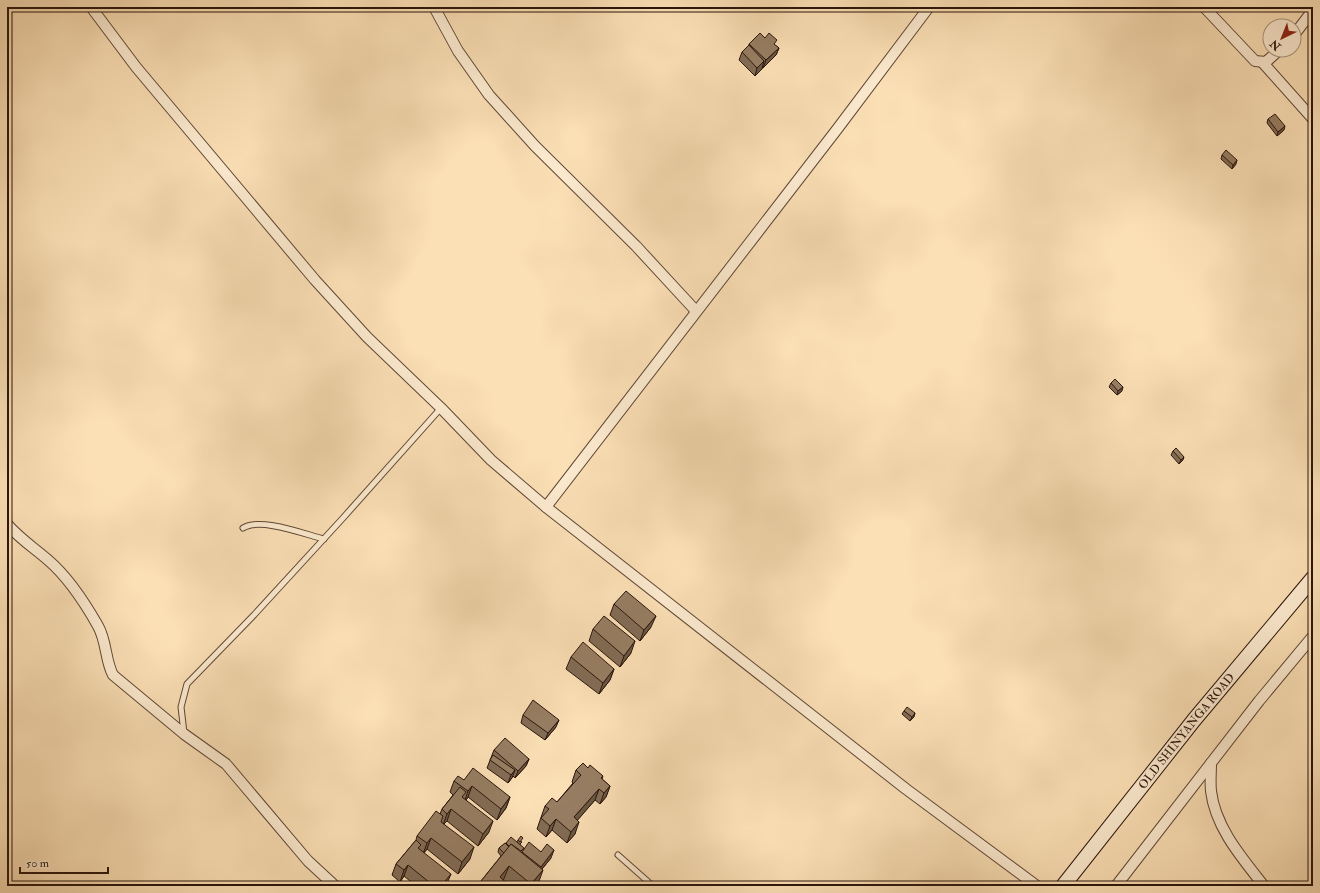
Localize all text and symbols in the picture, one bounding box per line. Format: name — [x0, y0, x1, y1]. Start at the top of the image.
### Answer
north arrow — [1262, 18, 1302, 58]
text: N — [1267, 36, 1284, 54]
street label: OLD SHINYANGA ROAD — [1135, 670, 1238, 792]
scale bar — [20, 849, 108, 875]
text: 50 m — [26, 856, 50, 871]

